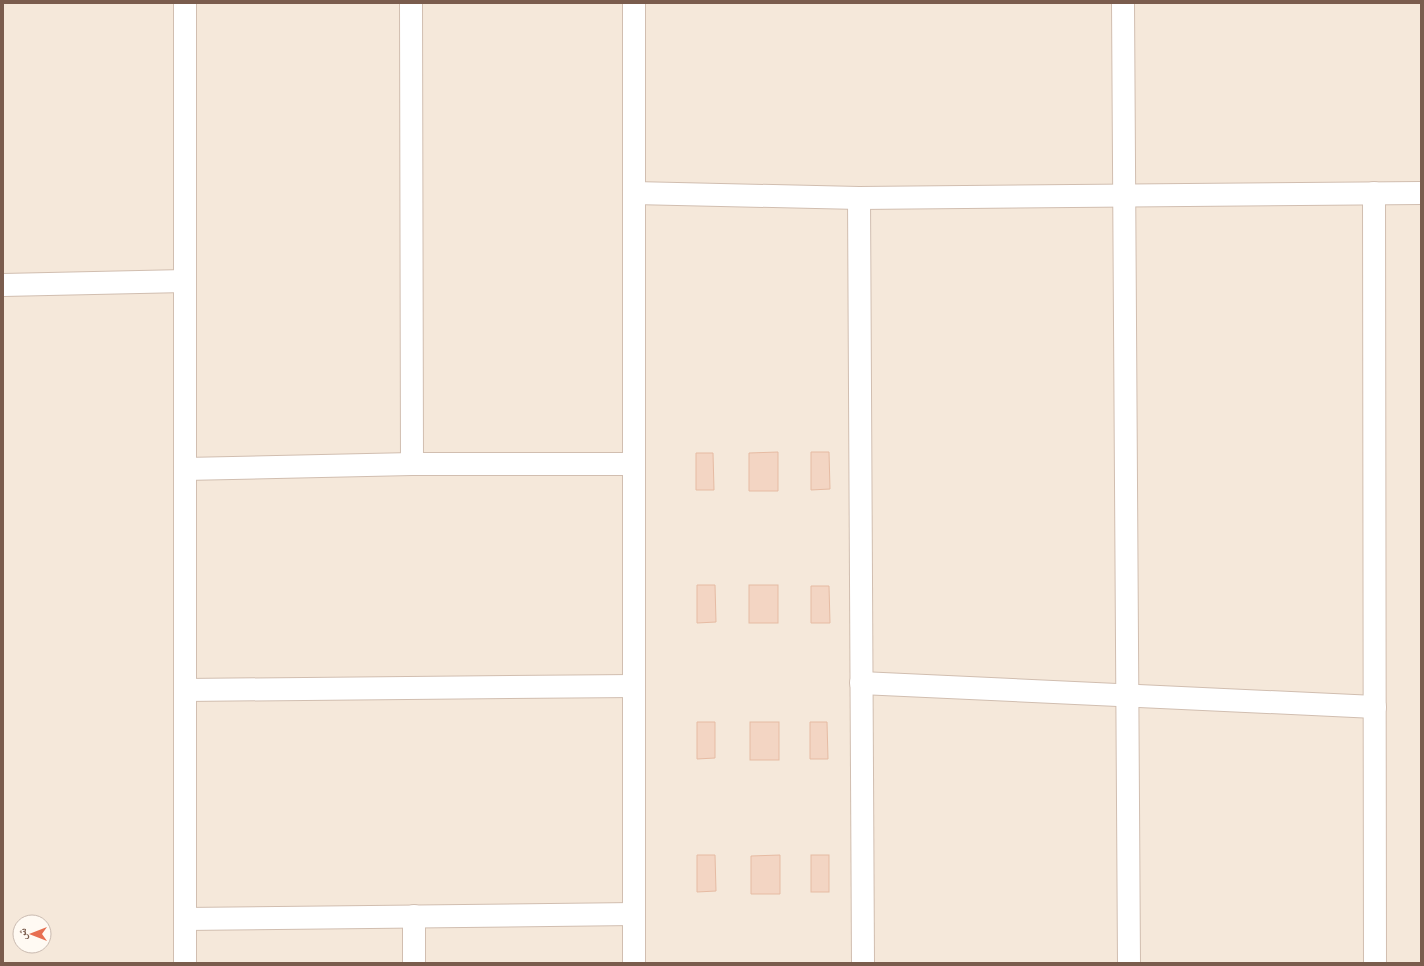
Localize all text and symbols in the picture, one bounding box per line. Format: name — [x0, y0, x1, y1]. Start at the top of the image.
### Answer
north arrow — [12, 914, 52, 954]
text: ش — [16, 928, 30, 940]

